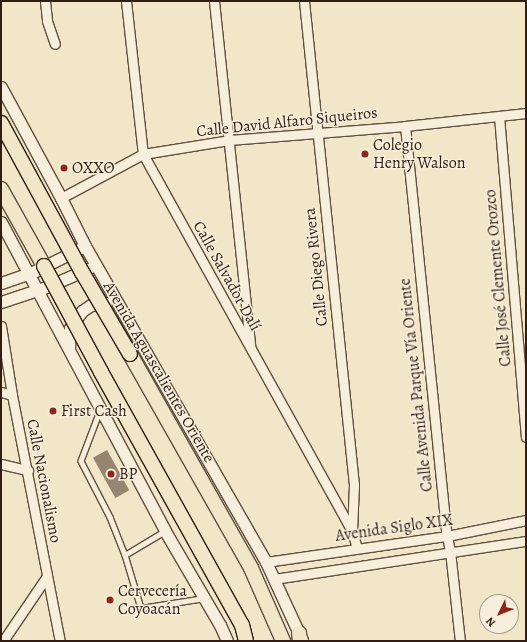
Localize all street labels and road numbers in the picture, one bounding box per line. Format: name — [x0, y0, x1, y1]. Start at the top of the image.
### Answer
street label: Calle David Alfaro Siqueiros — [196, 103, 378, 141]
street label: Calle José Clemente Orozco — [481, 189, 515, 367]
street label: Calle Diego Rivera — [300, 207, 332, 327]
street label: Calle Salvador Dalí — [189, 218, 265, 334]
street label: Calle Avenida Parque Vía Oriente — [395, 277, 437, 493]
street label: Avenida Aguascalientes Oriente — [99, 278, 219, 466]
street label: Calle Nacionalismo — [23, 417, 65, 545]
street label: Avenida Siglo XIX — [334, 510, 454, 546]

